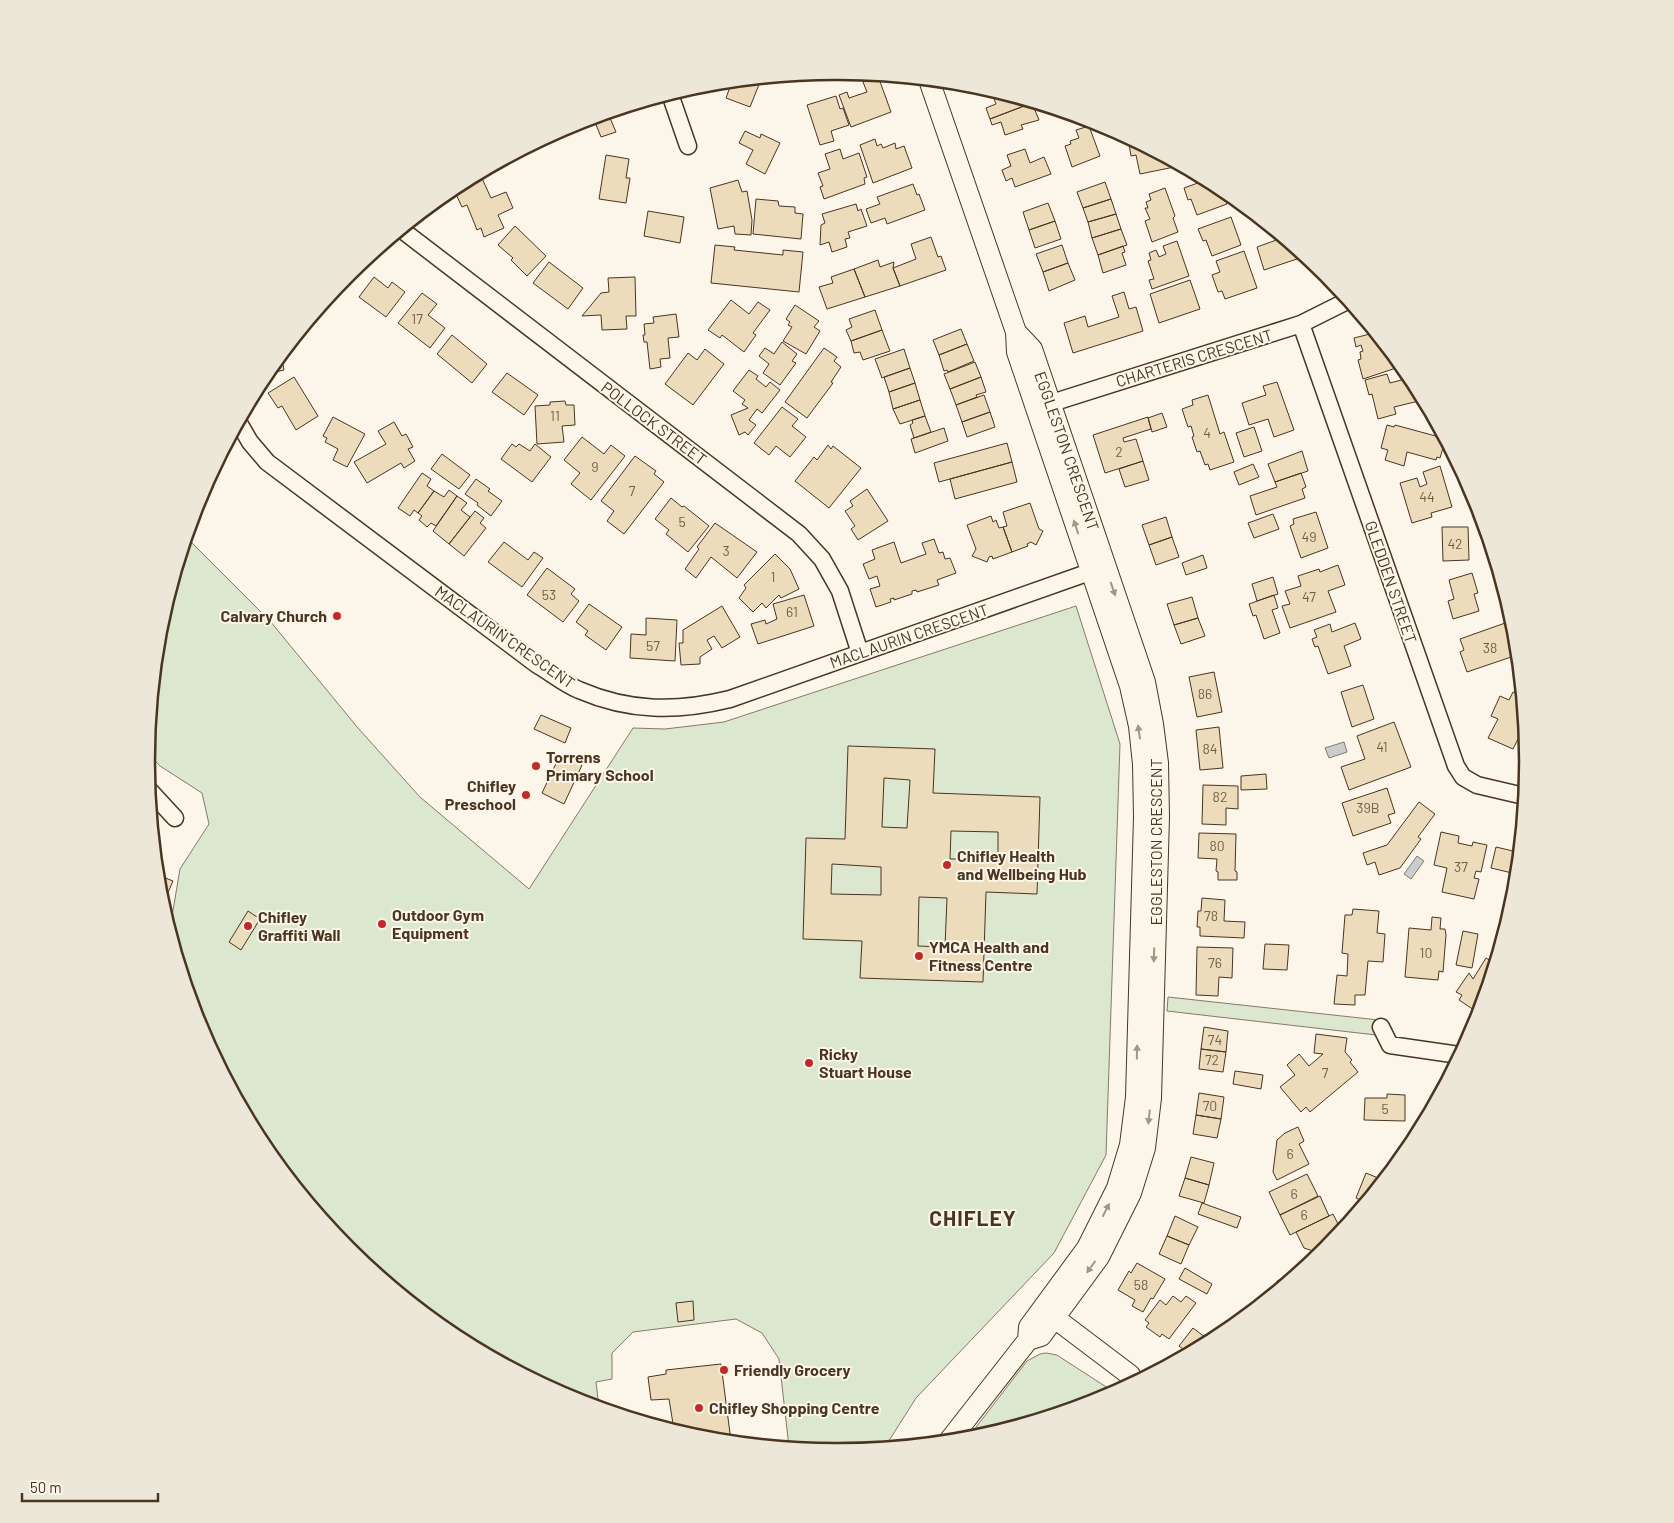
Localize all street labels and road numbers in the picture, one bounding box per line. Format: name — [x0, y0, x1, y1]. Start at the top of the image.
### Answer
street label: CHARTERIS CRESCENT — [1113, 325, 1275, 390]
street label: EGGLESTON CRESCENT — [1031, 369, 1104, 533]
street label: POLLOCK STREET — [598, 377, 711, 468]
street label: GLEDDEN STREET — [1362, 518, 1421, 646]
street label: MACLAURIN CRESCENT — [432, 581, 579, 692]
street label: MACLAURIN CRESCENT — [827, 599, 991, 672]
street label: EGGLESTON CRESCENT — [1146, 758, 1165, 926]

